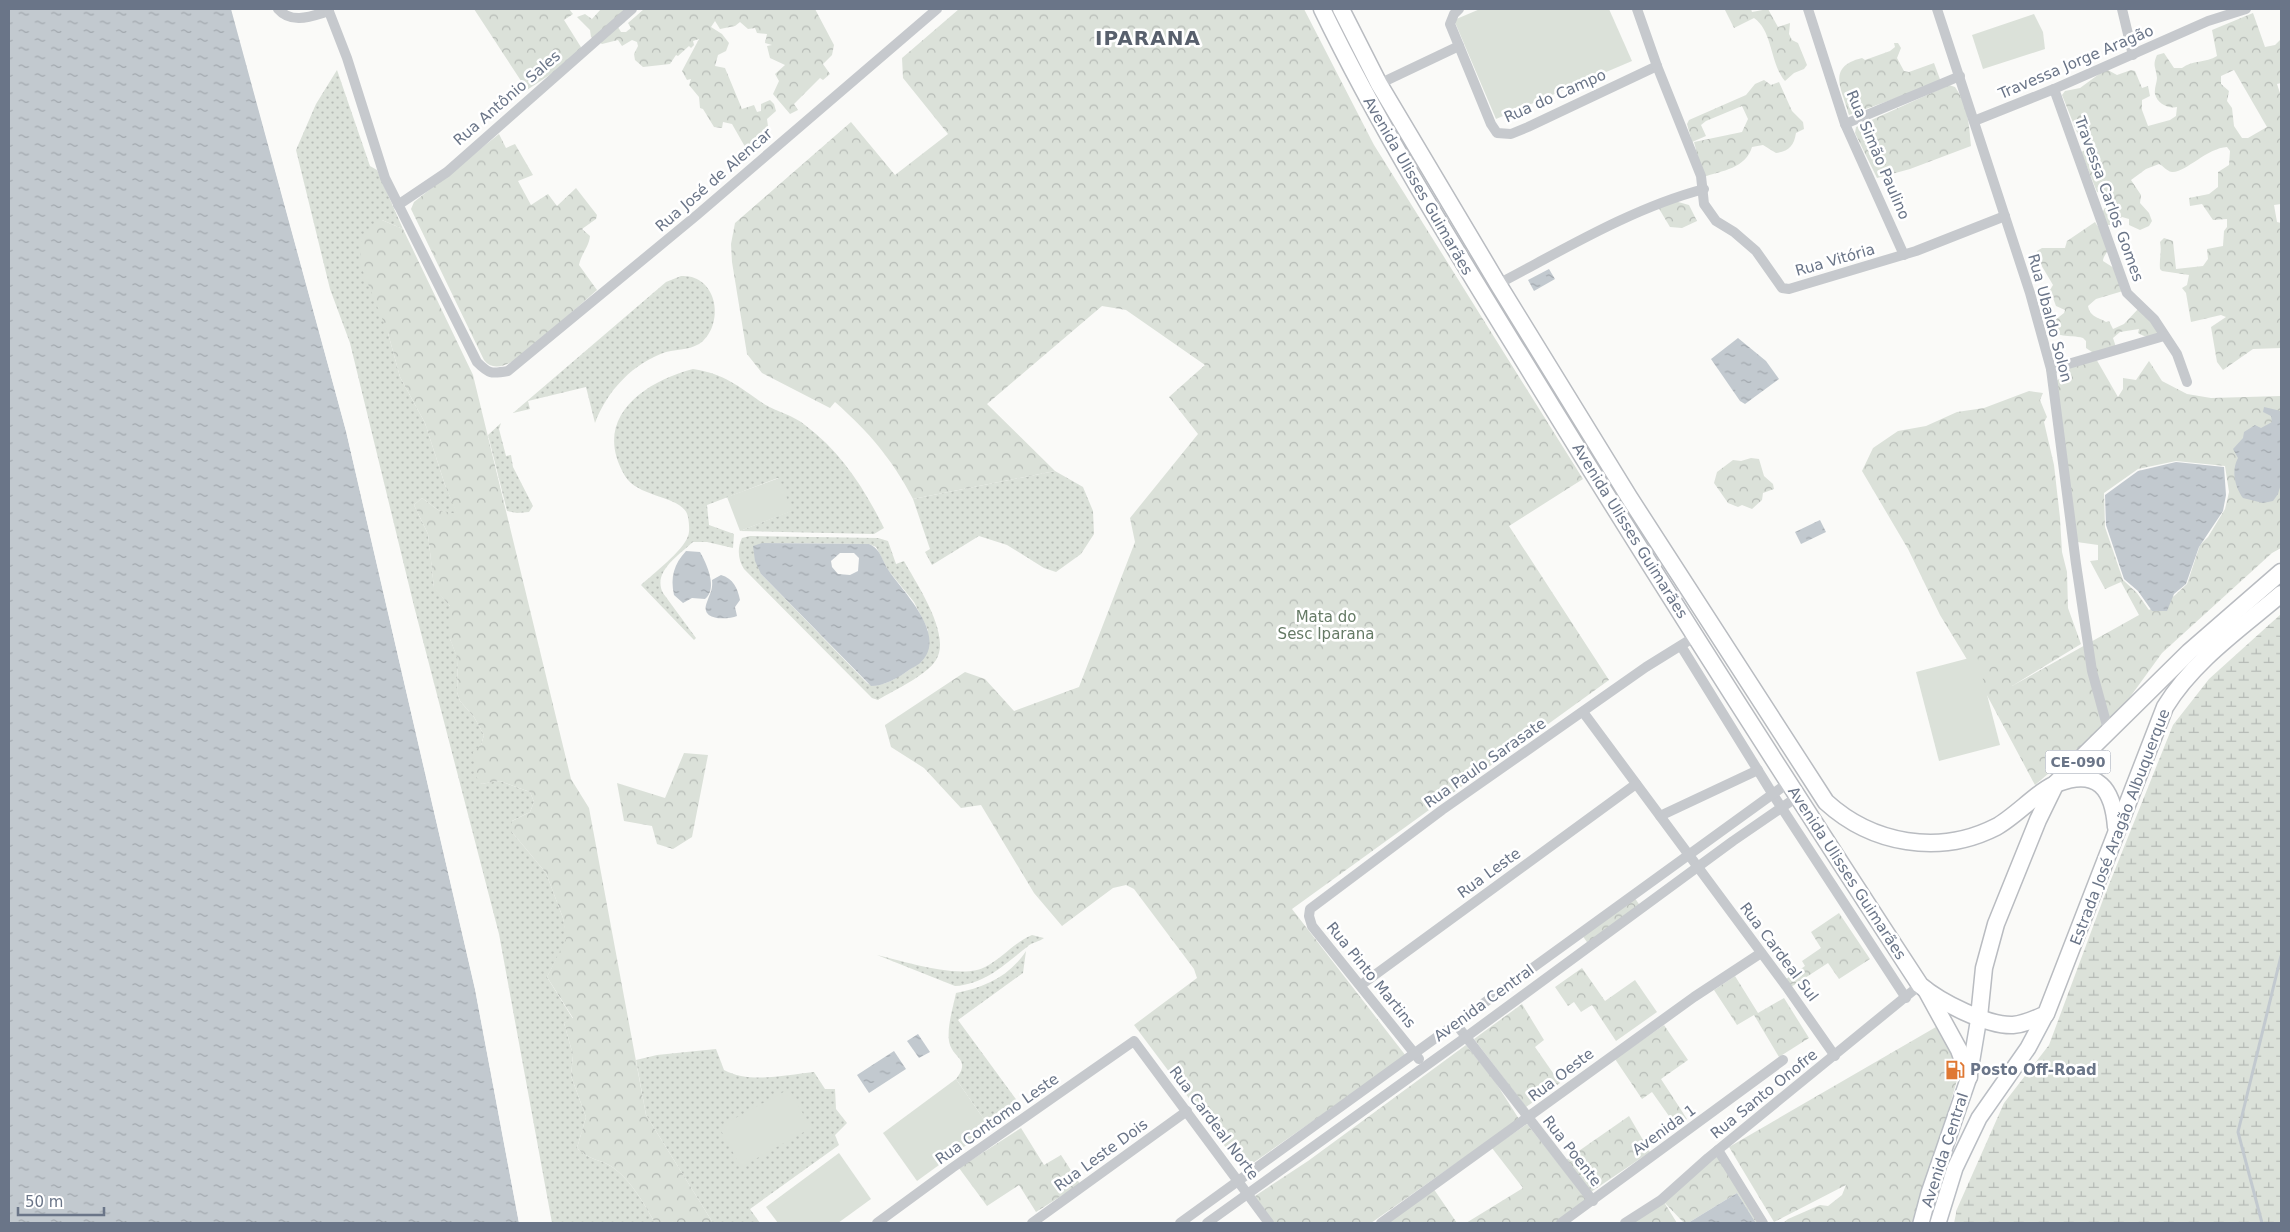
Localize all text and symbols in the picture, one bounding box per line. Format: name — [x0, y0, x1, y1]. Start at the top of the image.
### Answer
street label: Travessa Jorge Aragão — [1995, 21, 2156, 103]
district label: IPARANA — [1095, 26, 1201, 50]
street label: Rua Antônio Sales — [450, 47, 564, 149]
street label: Rua do Campo — [1501, 65, 1609, 127]
street label: Rua Simão Paulino — [1843, 88, 1913, 222]
street label: Avenida Ulisses Guimarães — [1359, 94, 1477, 279]
street label: Travessa Carlos Gomes — [2070, 113, 2147, 284]
street label: Rua José de Alencar — [652, 124, 777, 236]
street label: Rua Vitória — [1793, 240, 1877, 280]
street label: Rua Ubaldo Solon — [2024, 252, 2076, 384]
street label: Avenida Ulisses Guimarães — [1569, 440, 1691, 622]
park label: Mata do Sesc Iparana — [1278, 608, 1374, 643]
street label: Estrada José Aragão Albuquerque — [2067, 706, 2173, 948]
street label: Rua Paulo Sarasate — [1421, 714, 1549, 812]
road number: CE-090 — [2046, 750, 2110, 774]
street label: Avenida Ulisses Guimarães — [1784, 783, 1910, 963]
street label: Rua Leste — [1454, 844, 1524, 902]
street label: Rua Cardeal Sul — [1736, 899, 1822, 1005]
street label: Rua Pinto Martins — [1323, 918, 1419, 1032]
street label: Avenida Central — [1430, 961, 1538, 1045]
street label: Rua Oeste — [1525, 1045, 1597, 1105]
street label: Rua Santo Onofre — [1707, 1045, 1821, 1143]
fuel station icon: Posto Off-Road — [1944, 1059, 1966, 1081]
place label: Posto Off-Road — [1970, 1061, 2097, 1079]
street label: Rua Cardeal Norte — [1165, 1063, 1263, 1183]
street label: Rua Contomo Leste — [932, 1070, 1062, 1168]
street label: Avenida Central — [1918, 1091, 1972, 1209]
street label: Avenida 1 — [1629, 1101, 1699, 1159]
street label: Rua Poente — [1539, 1112, 1605, 1190]
street label: Rua Leste Dois — [1051, 1115, 1151, 1195]
scale bar — [18, 1184, 104, 1216]
text: 50 m — [25, 1193, 63, 1211]

